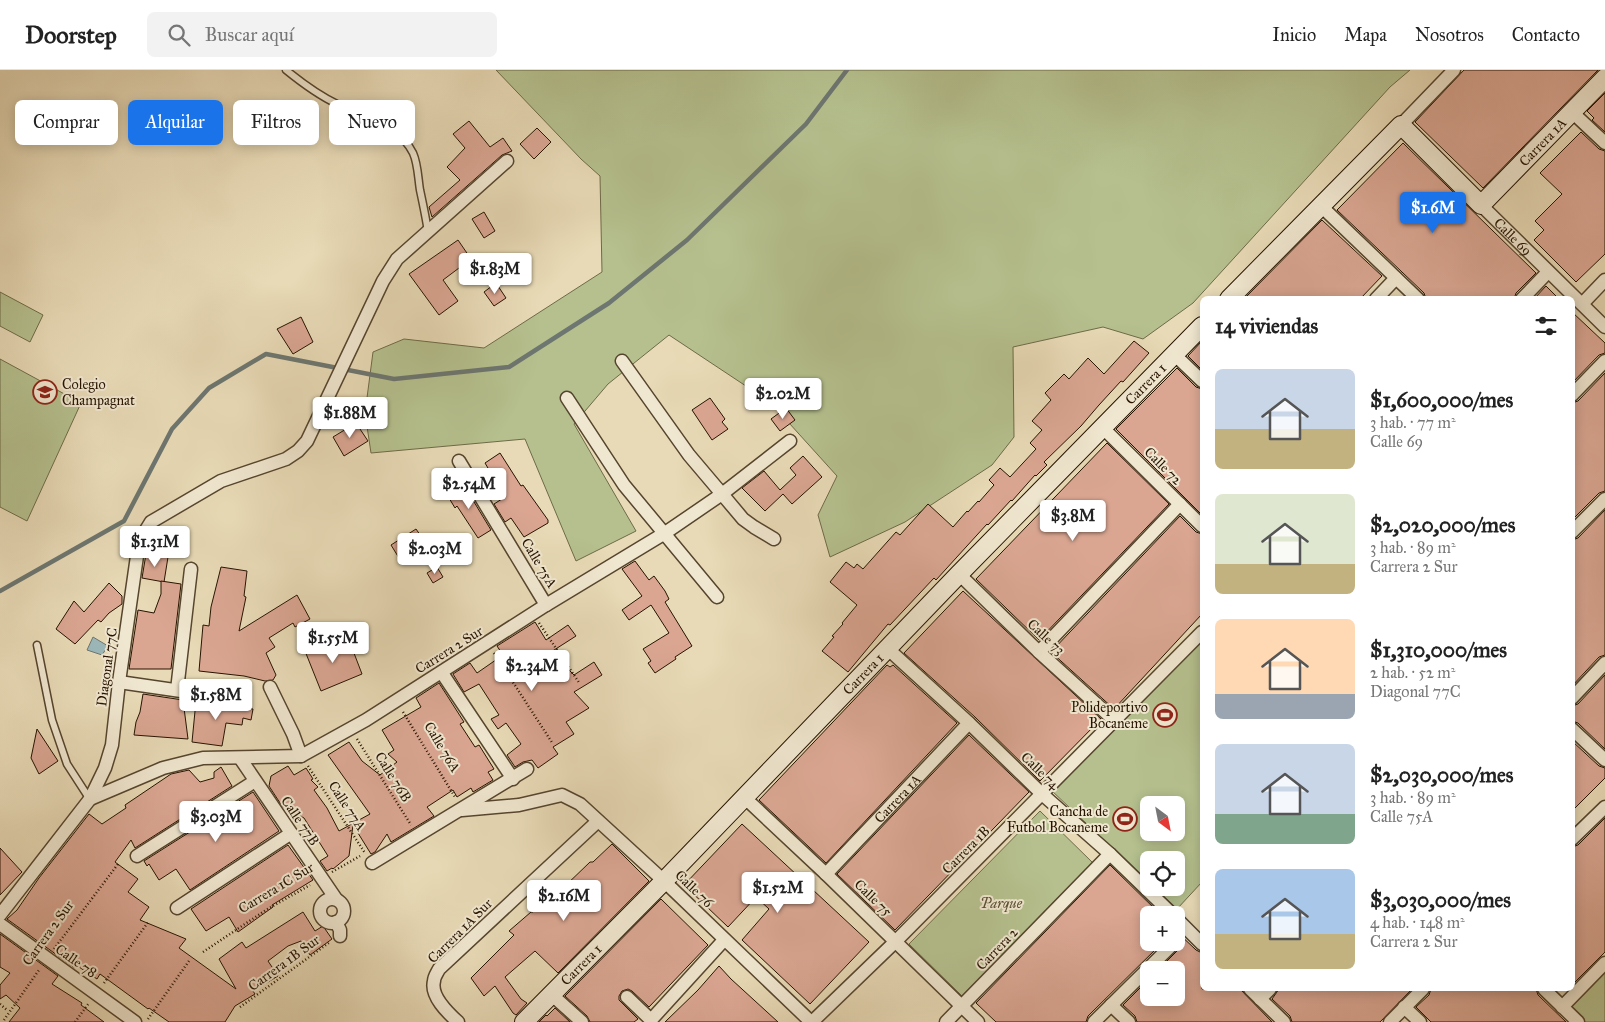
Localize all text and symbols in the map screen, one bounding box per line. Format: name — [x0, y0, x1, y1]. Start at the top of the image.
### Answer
search box — [147, 12, 497, 57]
text: Doorstep — [25, 20, 117, 50]
icon: search — [165, 21, 193, 49]
text: Buscar aquí — [205, 23, 294, 46]
text: Inicio — [1272, 24, 1316, 46]
text: Mapa — [1344, 24, 1387, 46]
text: Nosotros — [1415, 24, 1484, 46]
text: Contacto — [1512, 24, 1580, 46]
chip: Comprar — [15, 100, 118, 145]
chip: Alquilar — [128, 100, 223, 145]
chip: Filtros — [233, 100, 319, 145]
chip: Nuevo — [329, 100, 415, 145]
street label: Carrera 1A — [1515, 114, 1570, 170]
pin: $1.6M — [1398, 191, 1468, 234]
text: $1.6M — [1411, 198, 1455, 217]
street label: Calle 69 — [1491, 214, 1536, 259]
pin: $1.83M — [454, 252, 536, 295]
text: $1.83M — [470, 259, 520, 278]
icon: filters — [1532, 312, 1560, 340]
text: 14 viviendas — [1215, 313, 1318, 339]
street label: Carrera 1 — [1121, 359, 1170, 408]
place label: Colegio Champagnat — [62, 376, 135, 409]
pin: $2.02M — [742, 378, 824, 420]
school or university icon: Colegio Champagnat — [32, 379, 58, 405]
text: $2.02M — [756, 384, 810, 403]
text: $1,600,000/mes — [1370, 387, 1513, 413]
icon: home — [1255, 389, 1315, 449]
pin: $1.88M — [309, 396, 391, 439]
text: $1.88M — [324, 403, 376, 422]
text: 3 hab. · 77 m² — [1370, 413, 1456, 432]
text: Calle 69 — [1370, 432, 1423, 451]
street label: Calle 72 — [1141, 444, 1185, 488]
pin: $2.54M — [428, 468, 510, 510]
text: $2.54M — [442, 474, 496, 493]
pin: $3.8M — [1038, 500, 1108, 542]
text: $3.8M — [1051, 506, 1095, 525]
text: $2,020,000/mes — [1370, 512, 1515, 538]
icon: home — [1255, 514, 1315, 574]
pin: $1.31M — [114, 526, 196, 568]
text: $1.31M — [131, 532, 179, 551]
pin: $2.03M — [394, 532, 476, 575]
street label: Calle 75A — [517, 535, 561, 592]
text: 3 hab. · 89 m² — [1370, 538, 1456, 557]
text: $2.03M — [408, 539, 462, 558]
text: Carrera 2 Sur — [1370, 557, 1457, 576]
street label: Calle 73 — [1024, 615, 1068, 659]
pin: $1.55M — [292, 622, 374, 664]
street label: Carrera 2 Sur — [412, 622, 487, 677]
street label: Diagonal 77C — [93, 627, 121, 707]
text: $1.55M — [308, 628, 358, 647]
text: $1,310,000/mes — [1370, 637, 1507, 663]
icon: home — [1255, 639, 1315, 699]
street label: Carrera 1 — [839, 649, 887, 698]
pin: $2.34M — [491, 650, 573, 692]
text: $2.34M — [506, 656, 558, 675]
text: 2 hab. · 52 m² — [1370, 663, 1455, 682]
pin: $1.58M — [175, 678, 257, 721]
text: Diagonal 77C — [1370, 682, 1461, 701]
text: $1.58M — [190, 685, 242, 704]
place label: Polideportivo Bocaneme — [1071, 699, 1148, 732]
sports icon: Polideportivo Bocaneme — [1152, 702, 1178, 728]
street label: Calle 76A — [420, 719, 464, 776]
street label: Calle 76B — [371, 749, 415, 805]
street label: Calle 74 — [1017, 749, 1064, 794]
text: $2,030,000/mes — [1370, 762, 1513, 788]
icon: home — [1255, 764, 1315, 824]
street label: Carrera 1A — [870, 770, 925, 826]
street label: Calle 77A — [325, 778, 370, 835]
text: 3 hab. · 89 m² — [1370, 788, 1456, 807]
street label: Calle 77B — [277, 793, 323, 849]
north arrow — [1140, 796, 1185, 841]
map controls — [1140, 796, 1185, 1006]
pin: $3.03M — [175, 800, 257, 843]
place label: Cancha de Futbol Bocaneme — [1007, 803, 1108, 836]
sports icon: Cancha de Futbol Bocaneme — [1112, 806, 1138, 832]
text: $3.03M — [190, 807, 242, 826]
text: Calle 75A — [1370, 807, 1433, 826]
street label: Carrera 1B — [939, 823, 993, 877]
button: locate — [1140, 851, 1185, 896]
street label: Carrera 1C Sur — [235, 859, 317, 917]
street label: Calle 76 — [671, 867, 717, 912]
pin: $1.52M — [737, 872, 819, 914]
street label: Calle 75 — [851, 876, 896, 920]
text: $1.52M — [753, 878, 803, 897]
pin: $2.16M — [523, 880, 605, 922]
text: $2.16M — [538, 886, 590, 905]
text: $3,030,000/mes — [1370, 887, 1511, 913]
icon: home — [1255, 889, 1315, 949]
street label: Carrera 1A Sur — [424, 895, 496, 967]
park label: Parque — [980, 895, 1023, 912]
street label: Carrera 2 Sur — [19, 896, 78, 969]
button: + — [1140, 906, 1185, 951]
text: 4 hab. · 148 m² — [1370, 913, 1465, 932]
street label: Carrera 2 — [973, 924, 1022, 974]
street label: Carrera 1B Sur — [245, 931, 324, 995]
text: Carrera 2 Sur — [1370, 932, 1457, 951]
street label: Carrera 1 — [557, 940, 606, 989]
street label: Calle 78 — [52, 941, 100, 981]
button: − — [1140, 961, 1185, 1006]

